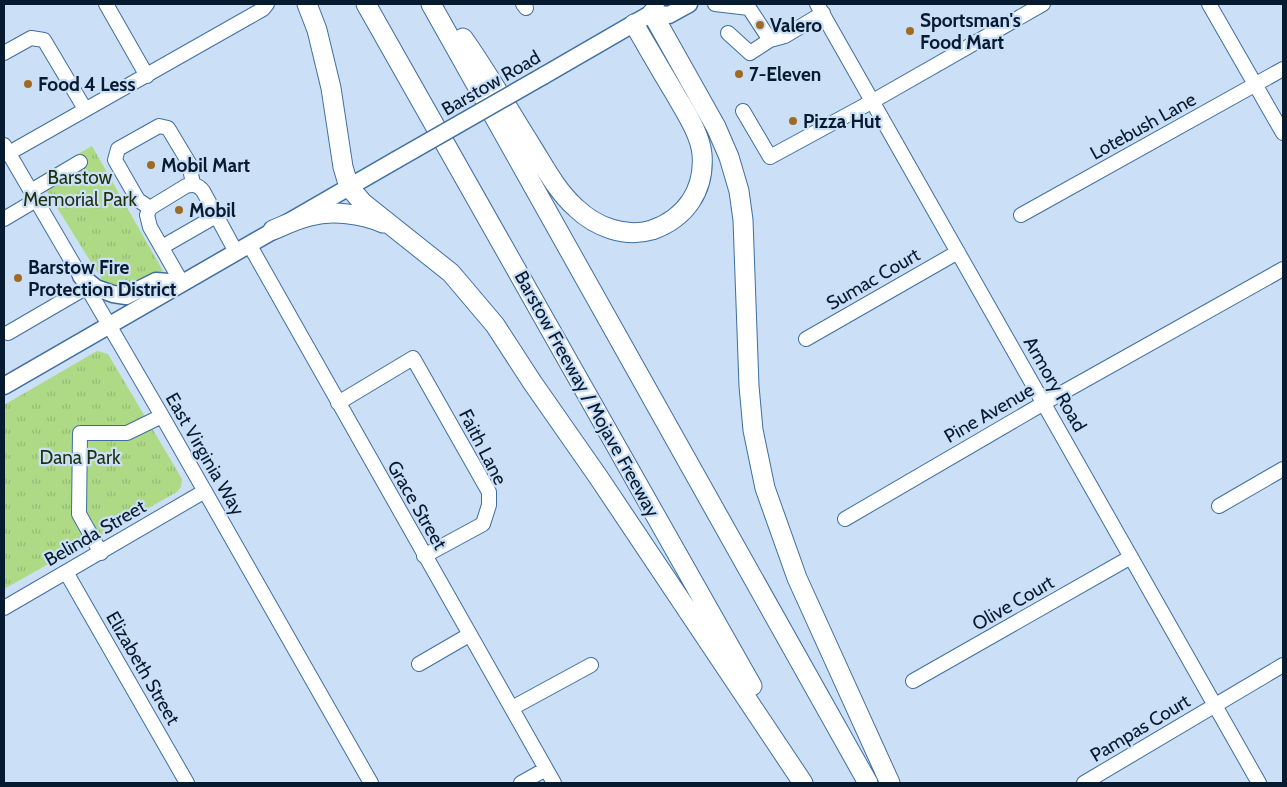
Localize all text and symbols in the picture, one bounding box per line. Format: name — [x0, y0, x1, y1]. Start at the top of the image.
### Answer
place label: Sportsman's Food Mart — [920, 9, 1021, 54]
place label: Valero — [770, 14, 822, 37]
marker: Valero — [754, 19, 766, 31]
marker: Sportsman's Food Mart — [904, 25, 916, 37]
street label: Barstow Road — [437, 45, 545, 121]
place label: 7-Eleven — [749, 63, 821, 86]
marker: 7-Eleven — [733, 68, 745, 80]
place label: Food 4 Less — [38, 73, 135, 96]
marker: Food 4 Less — [22, 78, 34, 90]
street label: Lotebush Lane — [1086, 87, 1200, 165]
place label: Pizza Hut — [803, 110, 882, 133]
marker: Pizza Hut — [787, 115, 799, 127]
place label: Mobil Mart — [161, 154, 251, 177]
marker: Mobil Mart — [145, 159, 157, 171]
park label: Barstow Memorial Park — [23, 166, 138, 211]
place label: Mobil — [189, 199, 236, 222]
marker: Mobil — [173, 204, 185, 216]
street label: Sumac Court — [822, 243, 924, 315]
place label: Barstow Fire Protection District — [28, 256, 177, 301]
street label: Barstow Freeway / Mojave Freeway — [510, 267, 665, 522]
marker: Barstow Fire Protection District — [12, 272, 24, 284]
street label: Armory Road — [1019, 332, 1091, 436]
street label: Pine Avenue — [940, 378, 1038, 448]
street label: East Virginia Way — [161, 389, 250, 520]
street label: Faith Lane — [454, 405, 512, 489]
park label: Dana Park — [39, 446, 121, 469]
street label: Grace Street — [382, 456, 452, 554]
street label: Belinda Street — [40, 495, 150, 571]
street label: Olive Court — [968, 570, 1058, 636]
street label: Elizabeth Street — [101, 607, 185, 729]
street label: Pampas Court — [1086, 689, 1195, 767]

